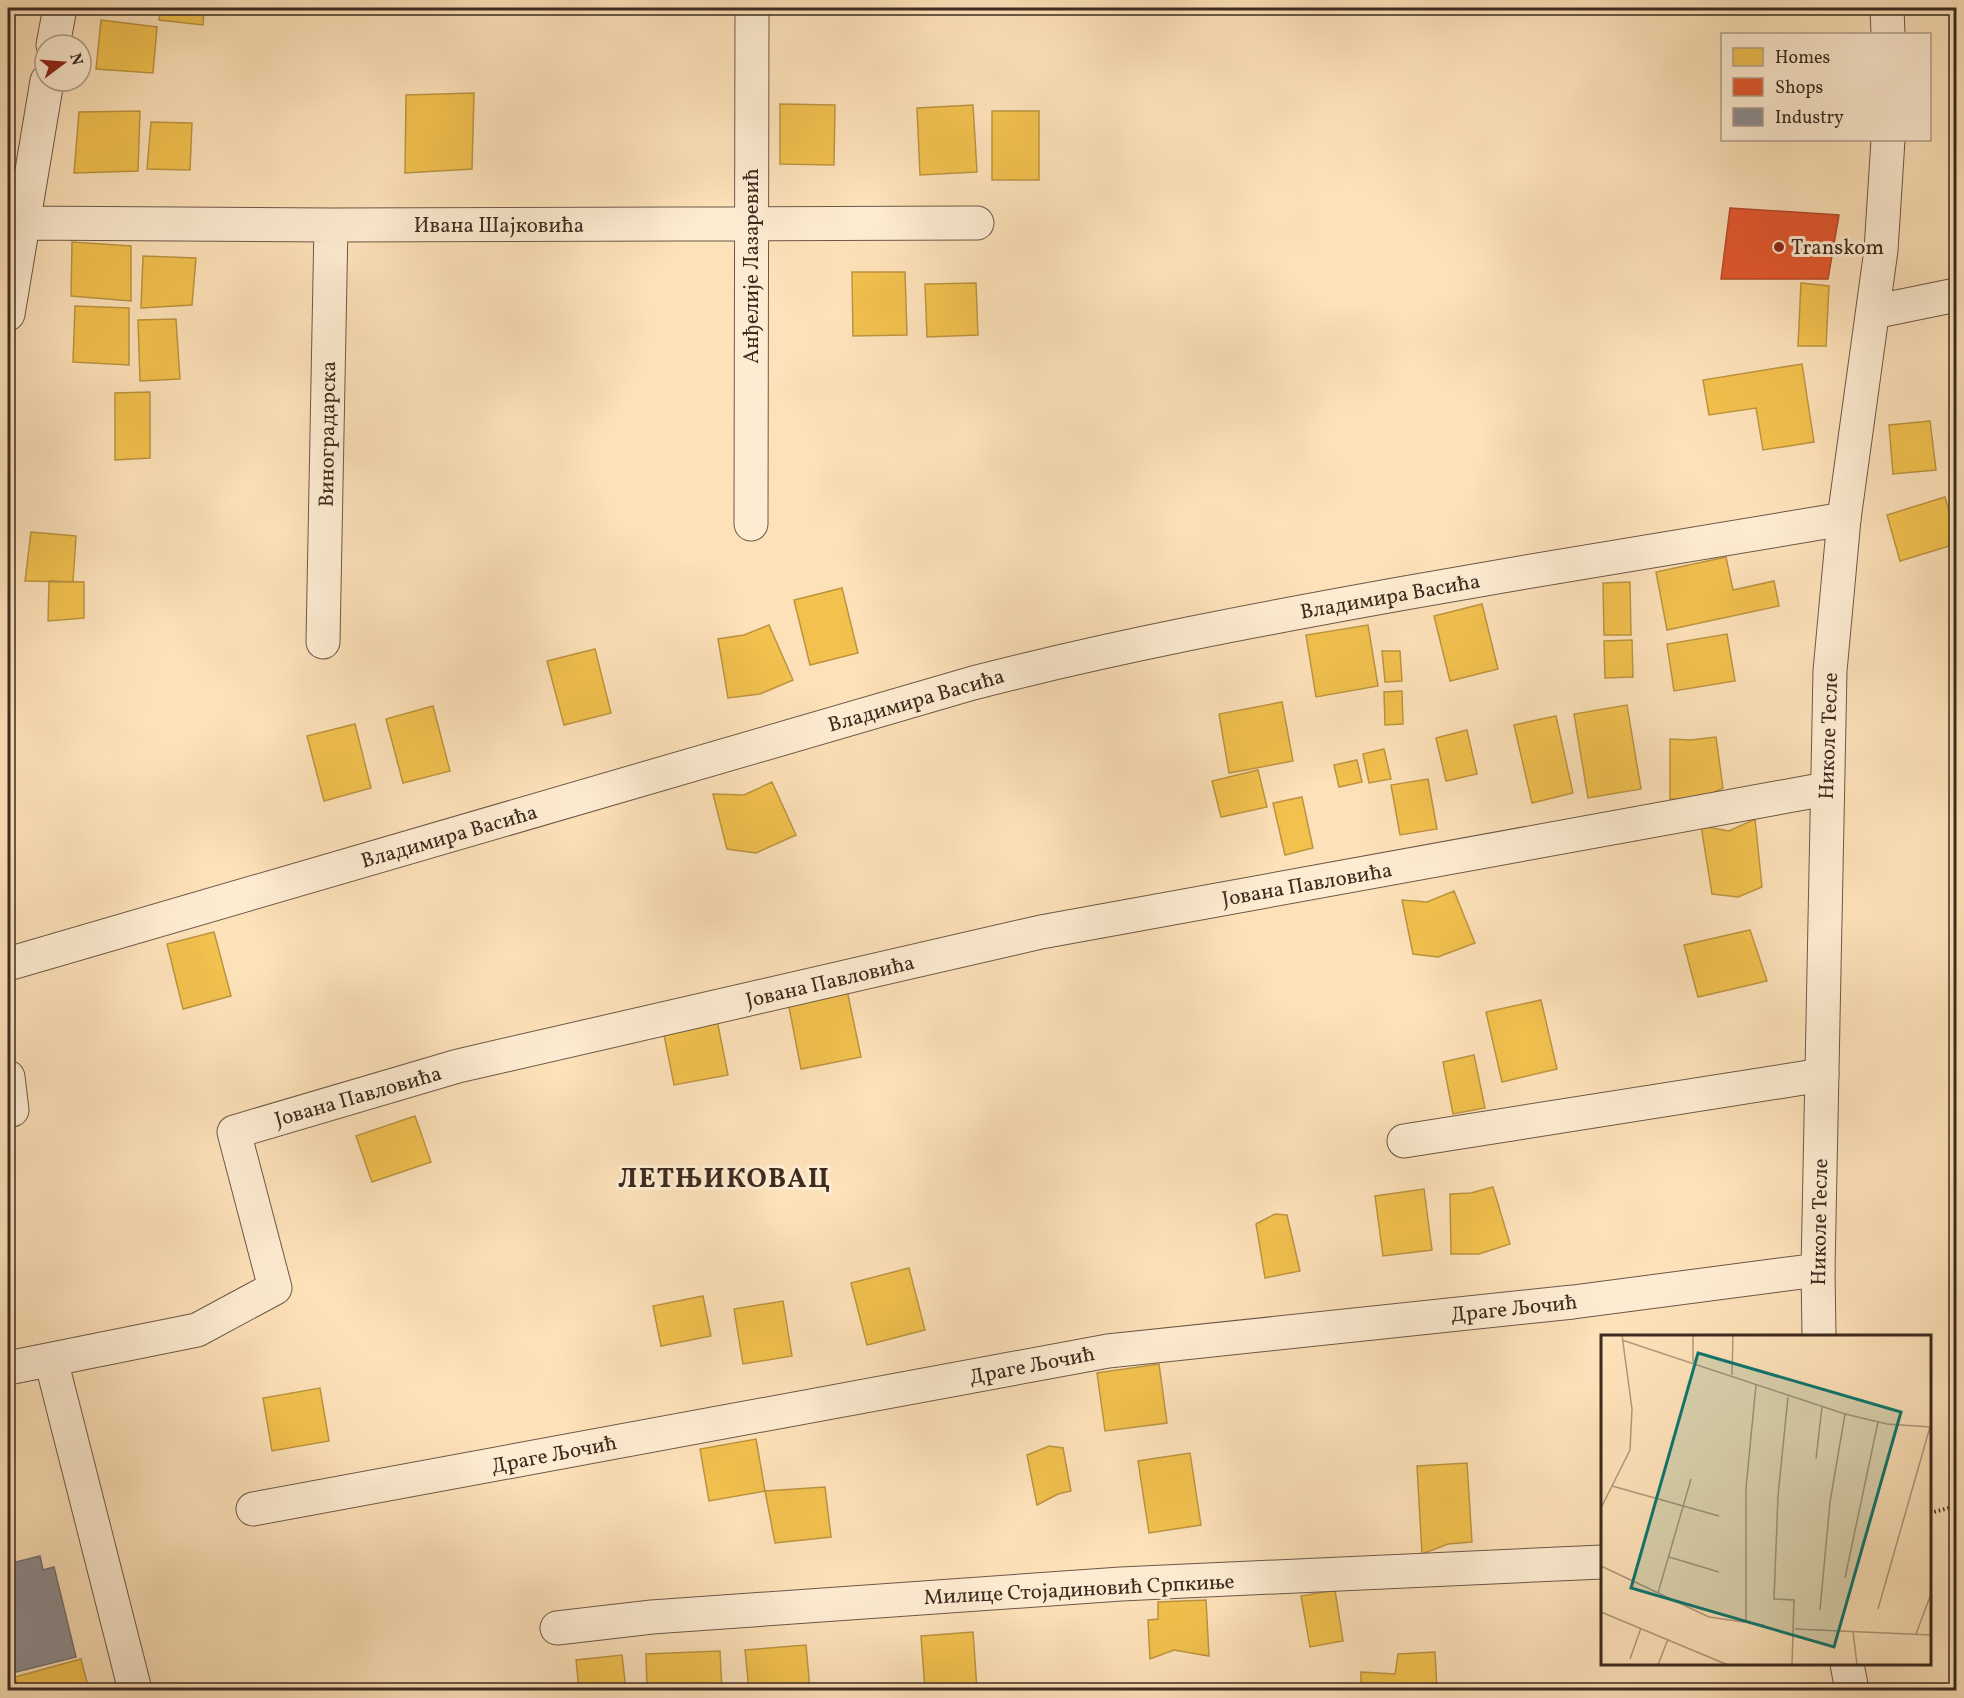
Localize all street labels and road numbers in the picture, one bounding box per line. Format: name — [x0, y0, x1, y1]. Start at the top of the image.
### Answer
street label: Анђелије Лазаревић — [738, 168, 767, 364]
street label: Ивана Шајковића — [414, 212, 584, 241]
street label: Виноградарска — [313, 361, 344, 507]
street label: Владимира Васића — [1298, 567, 1483, 628]
street label: Владимира Васића — [825, 662, 1008, 740]
street label: Николе Тесле — [1813, 672, 1846, 800]
street label: Владимира Васића — [358, 798, 541, 876]
street label: Јована Павловића — [1220, 856, 1395, 915]
street label: Јована Павловића — [743, 949, 918, 1016]
street label: Јована Павловића — [272, 1060, 445, 1135]
street label: Николе Тесле — [1805, 1158, 1836, 1286]
street label: Драге Љочић — [1449, 1288, 1579, 1331]
street label: Драге Љочић — [967, 1340, 1098, 1393]
street label: Драге Љочић — [489, 1429, 620, 1482]
street label: Милице Стојадиновић Српкиње — [923, 1568, 1235, 1613]

